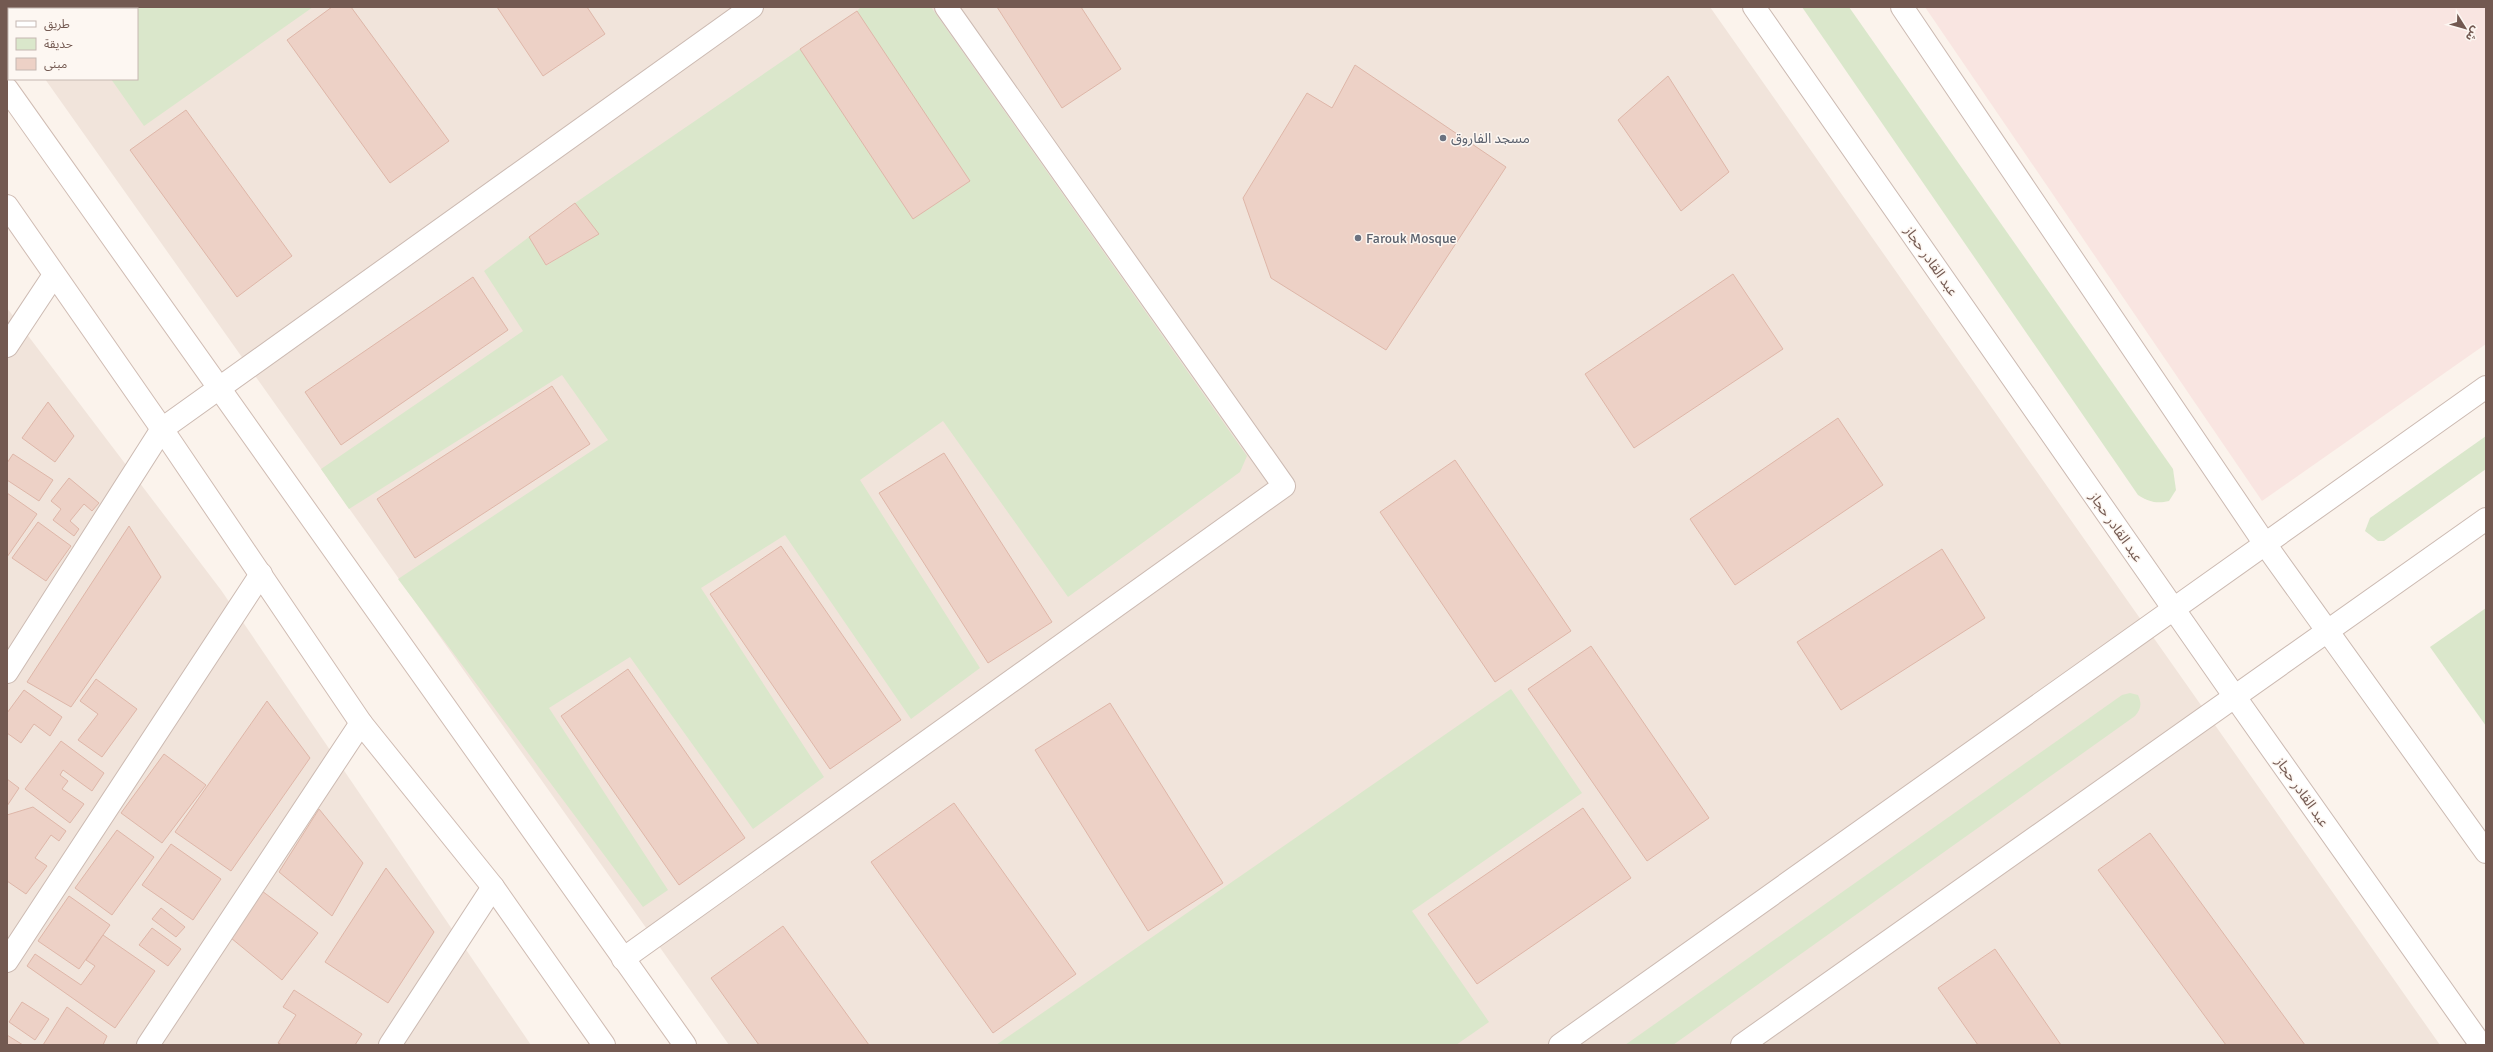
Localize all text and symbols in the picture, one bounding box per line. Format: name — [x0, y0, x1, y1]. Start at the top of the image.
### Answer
legend — [8, 8, 138, 80]
north arrow — [2445, 8, 2485, 48]
text: طريق — [44, 17, 70, 32]
text: ش — [2463, 24, 2482, 44]
text: حديقة — [44, 37, 73, 52]
text: مبنى — [44, 57, 67, 72]
place label: مسجد الفاروق — [1451, 130, 1530, 147]
marker: مسجد الفاروق — [1438, 133, 1448, 143]
street label: عبد القادر حجاز — [1900, 222, 1961, 299]
place label: Farouk Mosque — [1366, 230, 1457, 247]
marker: Farouk Mosque — [1353, 233, 1363, 243]
street label: عبد القادر حجاز — [2085, 488, 2146, 565]
street label: عبد القادر حجاز — [2271, 753, 2332, 830]

